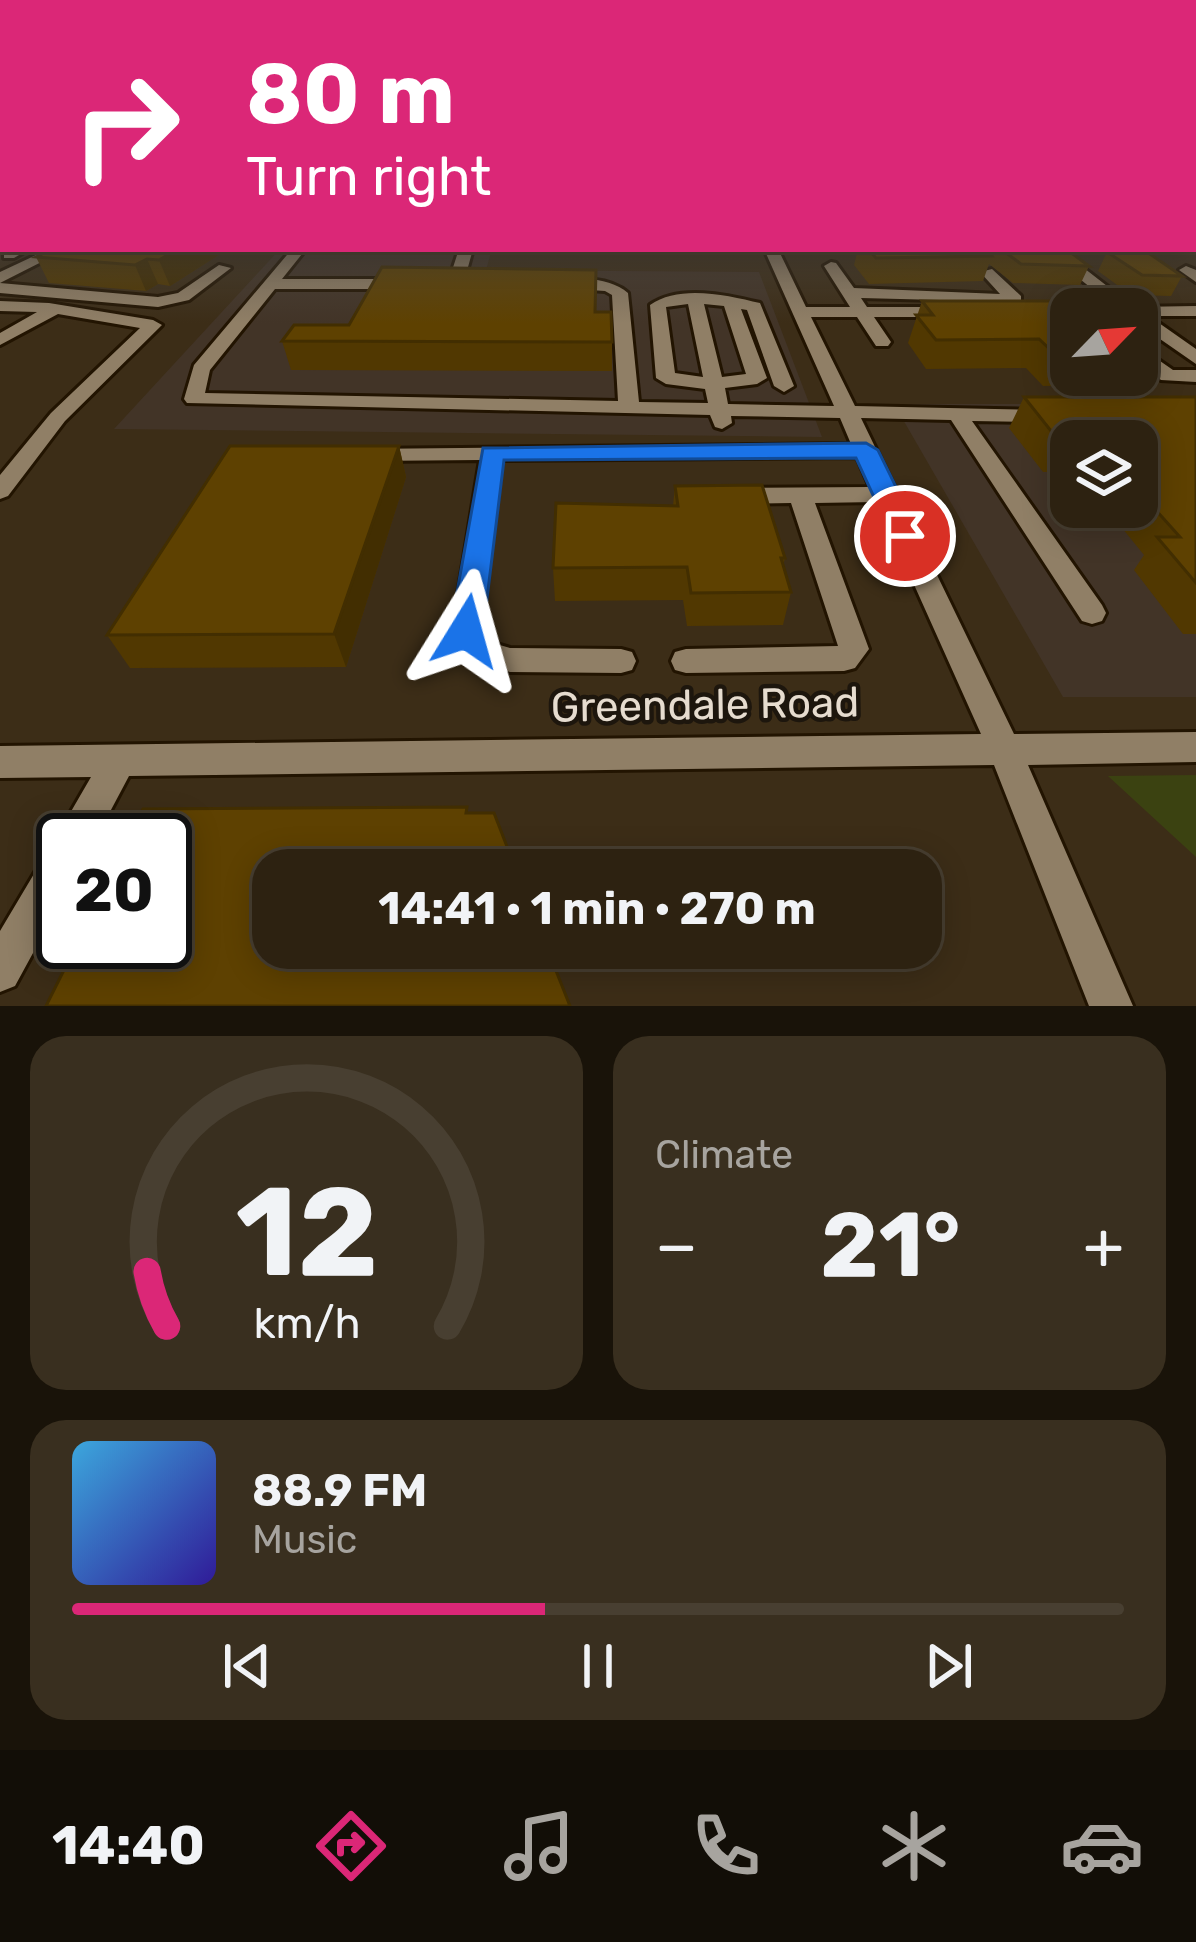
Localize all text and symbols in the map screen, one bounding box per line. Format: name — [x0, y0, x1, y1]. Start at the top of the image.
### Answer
text: 80 m — [246, 44, 455, 144]
icon: right — [48, 48, 204, 204]
text: Turn right — [246, 145, 491, 209]
north arrow — [1050, 288, 1158, 396]
map controls — [1050, 288, 1158, 528]
button: layers — [1050, 420, 1158, 528]
pin — [854, 485, 956, 587]
icon: arrive — [872, 503, 938, 569]
position arrow — [403, 568, 529, 694]
street label: Greendale Road — [550, 677, 860, 733]
speed limit sign: 20 — [36, 813, 192, 969]
text: 14:41 · 1 min · 270 m — [378, 882, 816, 935]
text: Climate — [655, 1132, 793, 1178]
text: 12 — [235, 1158, 378, 1306]
text: 21° — [820, 1192, 961, 1299]
text: − — [655, 1206, 698, 1285]
text: + — [1083, 1206, 1124, 1285]
text: km/h — [253, 1298, 360, 1349]
text: 88.9 FM — [252, 1464, 427, 1517]
text: Music — [252, 1517, 357, 1563]
icon: previous — [214, 1633, 280, 1699]
icon: pause — [565, 1633, 631, 1699]
icon: next — [916, 1633, 982, 1699]
icon: directions — [309, 1804, 393, 1888]
icon: music — [497, 1804, 581, 1888]
icon: phone — [684, 1804, 768, 1888]
icon: climate — [872, 1804, 956, 1888]
icon: car — [1060, 1804, 1144, 1888]
text: 14:40 — [52, 1814, 205, 1878]

